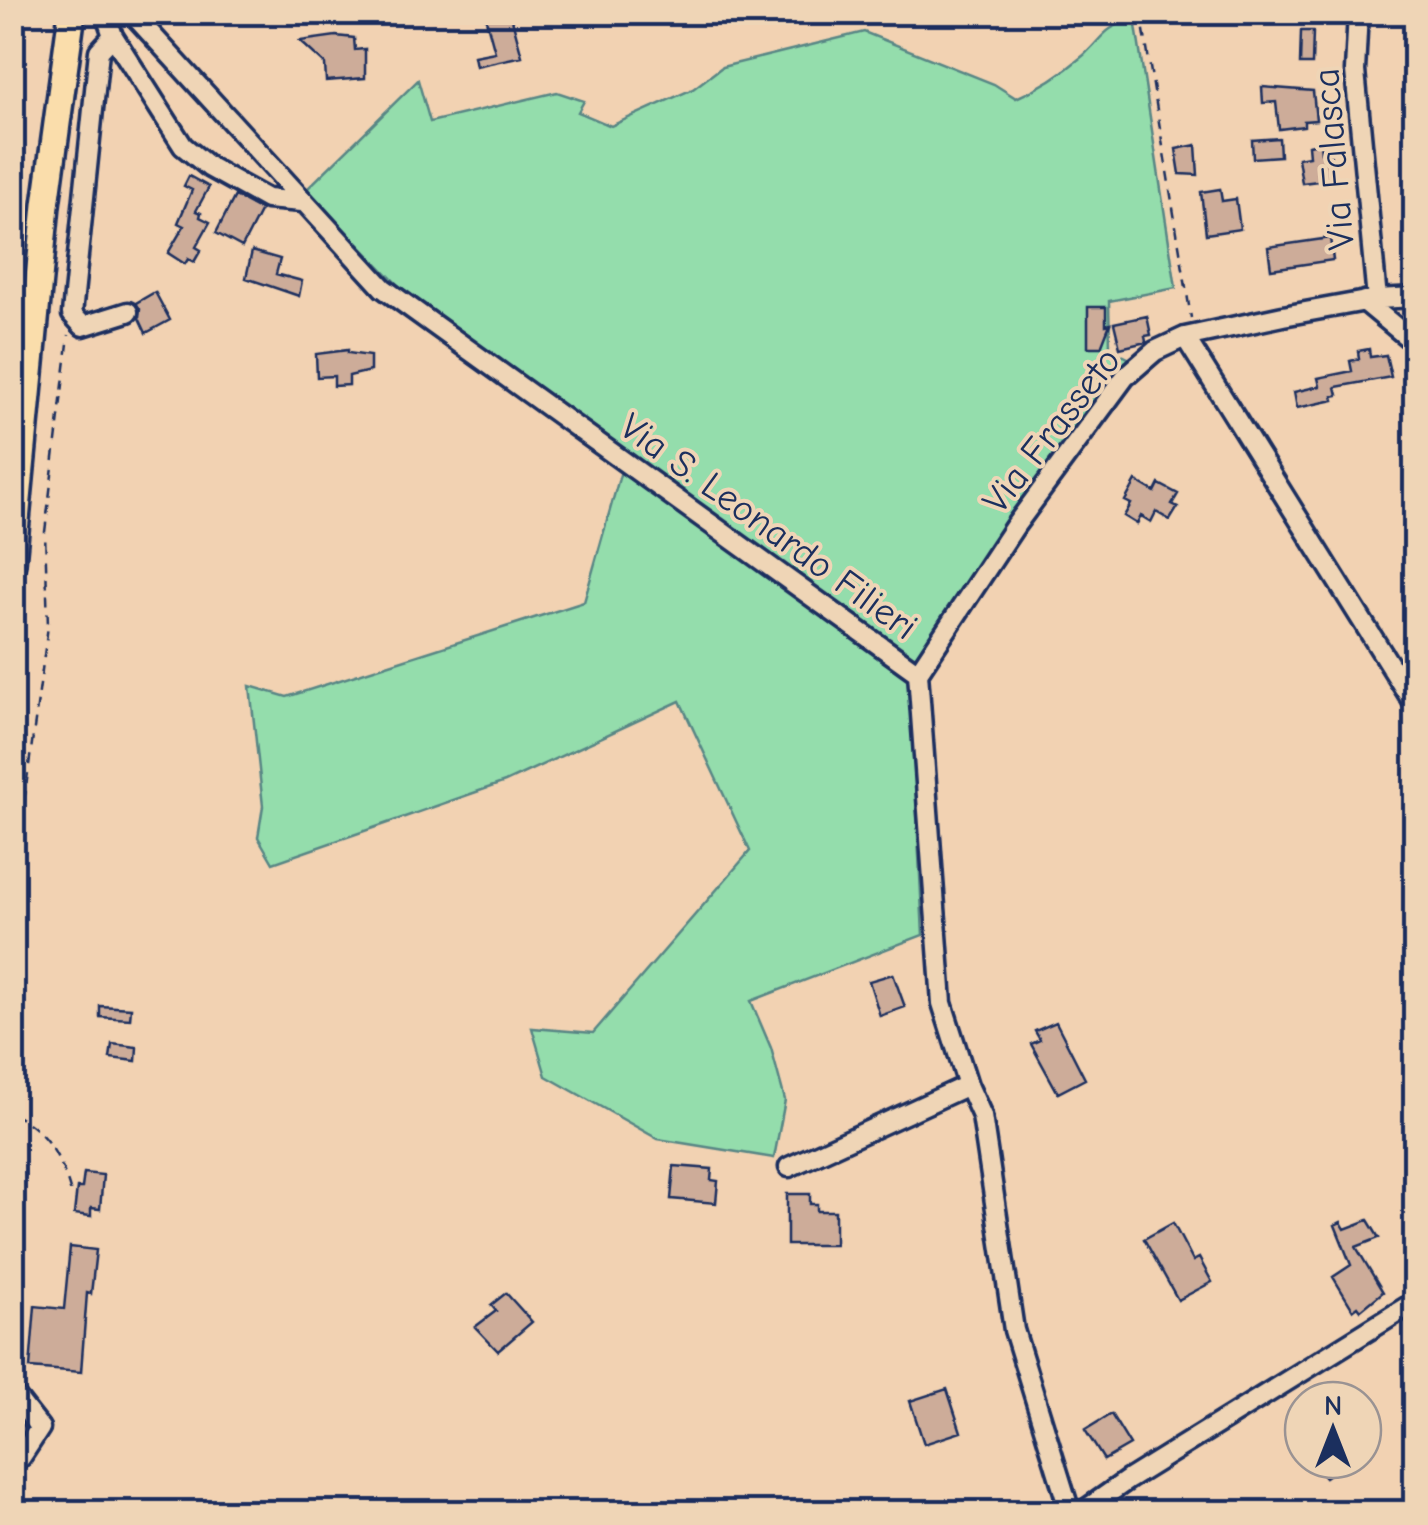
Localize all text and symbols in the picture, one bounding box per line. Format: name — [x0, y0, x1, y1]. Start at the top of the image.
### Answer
street label: Via Falasca — [1304, 66, 1364, 252]
street label: Via Frasseto — [974, 339, 1130, 522]
street label: Via S. Leonardo Filieri — [611, 404, 925, 649]
north arrow — [1283, 1380, 1383, 1480]
text: N — [1324, 1390, 1342, 1422]

